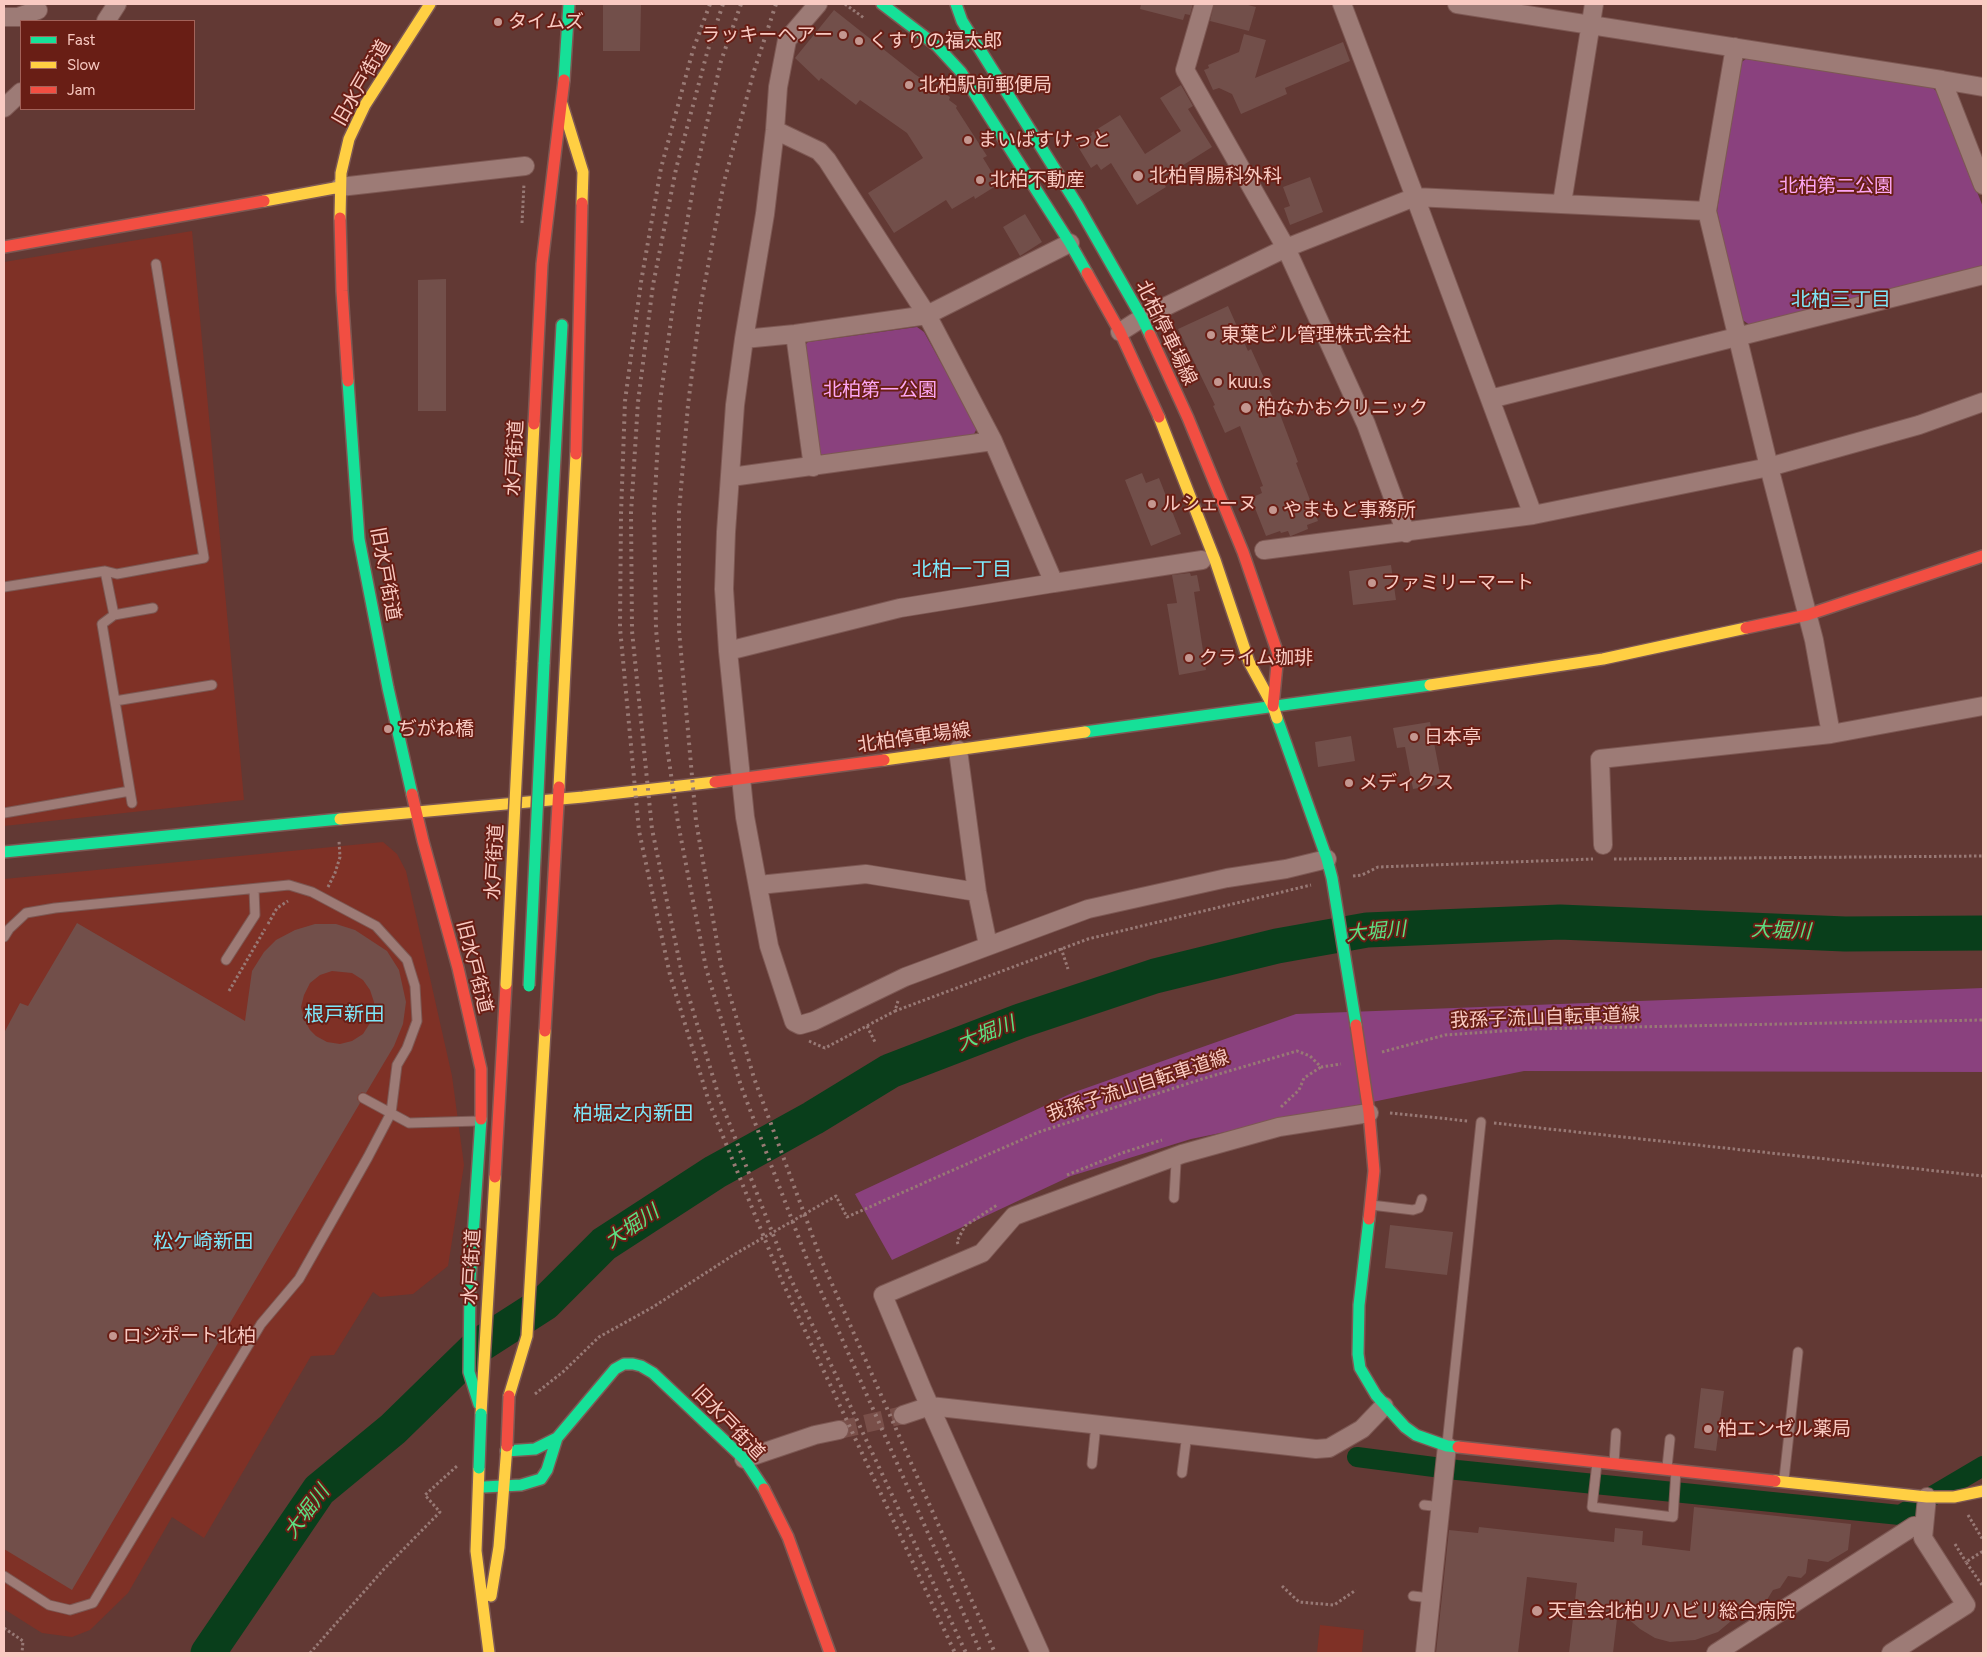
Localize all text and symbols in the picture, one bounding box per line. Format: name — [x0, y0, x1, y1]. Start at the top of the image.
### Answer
place label: タイムズ — [508, 11, 584, 33]
marker: タイムズ — [492, 16, 504, 28]
legend — [20, 20, 195, 110]
place label: ラッキーヘアー — [701, 24, 833, 46]
marker: ラッキーヘアー — [837, 29, 849, 41]
place label: くすりの福太郎 — [869, 30, 1002, 52]
text: Fast — [67, 31, 95, 49]
marker: くすりの福太郎 — [853, 35, 865, 47]
street label: 旧水戸街道 — [328, 36, 396, 130]
text: Slow — [67, 56, 100, 74]
place label: 北柏駅前郵便局 — [919, 74, 1052, 96]
marker: 北柏駅前郵便局 — [903, 79, 915, 91]
text: Jam — [67, 81, 95, 99]
place label: まいばすけっと — [978, 129, 1111, 151]
marker: まいばすけっと — [962, 134, 974, 146]
place label: 北柏胃腸科外科 — [1149, 165, 1282, 187]
place label: 北柏不動産 — [990, 169, 1085, 191]
marker: 北柏胃腸科外科 — [1131, 169, 1145, 183]
marker: 北柏不動産 — [974, 174, 986, 186]
park label: 北柏第二公園 — [1779, 175, 1893, 197]
street label: 北柏停車場線 — [1131, 277, 1201, 389]
district label: 北柏三丁目 — [1791, 288, 1891, 312]
place label: 東葉ビル管理株式会社 — [1221, 324, 1411, 346]
marker: 東葉ビル管理株式会社 — [1205, 329, 1217, 341]
place label: kuu.s — [1228, 371, 1271, 393]
marker: kuu.s — [1212, 376, 1224, 388]
park label: 北柏第一公園 — [823, 379, 937, 401]
place label: 柏なかおクリニック — [1257, 397, 1428, 419]
marker: 柏なかおクリニック — [1239, 401, 1253, 415]
street label: 水戸街道 — [502, 419, 528, 497]
place label: ルシェーヌ — [1162, 493, 1257, 515]
marker: ルシェーヌ — [1146, 498, 1158, 510]
place label: やまもと事務所 — [1283, 499, 1416, 521]
marker: やまもと事務所 — [1267, 504, 1279, 516]
street label: 旧水戸街道 — [366, 525, 404, 623]
district label: 北柏一丁目 — [912, 558, 1012, 582]
place label: ファミリーマート — [1382, 572, 1534, 594]
marker: ファミリーマート — [1366, 577, 1378, 589]
place label: クライム珈琲 — [1199, 647, 1313, 669]
marker: クライム珈琲 — [1183, 652, 1195, 664]
place label: ぢがね橋 — [398, 718, 474, 740]
street label: 北柏停車場線 — [856, 719, 972, 757]
marker: ぢがね橋 — [382, 723, 394, 735]
place label: 日本亭 — [1424, 726, 1481, 748]
marker: 日本亭 — [1408, 731, 1420, 743]
place label: メディクス — [1359, 772, 1454, 794]
marker: メディクス — [1343, 777, 1355, 789]
street label: 水戸街道 — [482, 823, 508, 901]
water label: 大堀川 — [1345, 917, 1407, 947]
street label: 旧水戸街道 — [451, 918, 497, 1016]
water label: 大堀川 — [1751, 918, 1811, 944]
district label: 根戸新田 — [304, 1003, 384, 1027]
street label: 我孫子流山自転車道線 — [1450, 1003, 1640, 1033]
water label: 大堀川 — [954, 1012, 1018, 1056]
street label: 我孫子流山自転車道線 — [1044, 1046, 1232, 1126]
district label: 柏堀之内新田 — [573, 1102, 693, 1126]
water label: 大堀川 — [600, 1200, 664, 1254]
street label: 水戸街道 — [459, 1228, 485, 1306]
district label: 松ケ崎新田 — [153, 1230, 253, 1254]
place label: ロジポート北柏 — [123, 1325, 256, 1347]
marker: ロジポート北柏 — [107, 1330, 119, 1342]
street label: 旧水戸街道 — [687, 1381, 769, 1465]
place label: 柏エンゼル薬局 — [1718, 1418, 1851, 1440]
marker: 柏エンゼル薬局 — [1702, 1423, 1714, 1435]
water label: 大堀川 — [279, 1481, 335, 1543]
place label: 天宣会北柏リハビリ総合病院 — [1548, 1600, 1795, 1622]
marker: 天宣会北柏リハビリ総合病院 — [1530, 1604, 1544, 1618]

